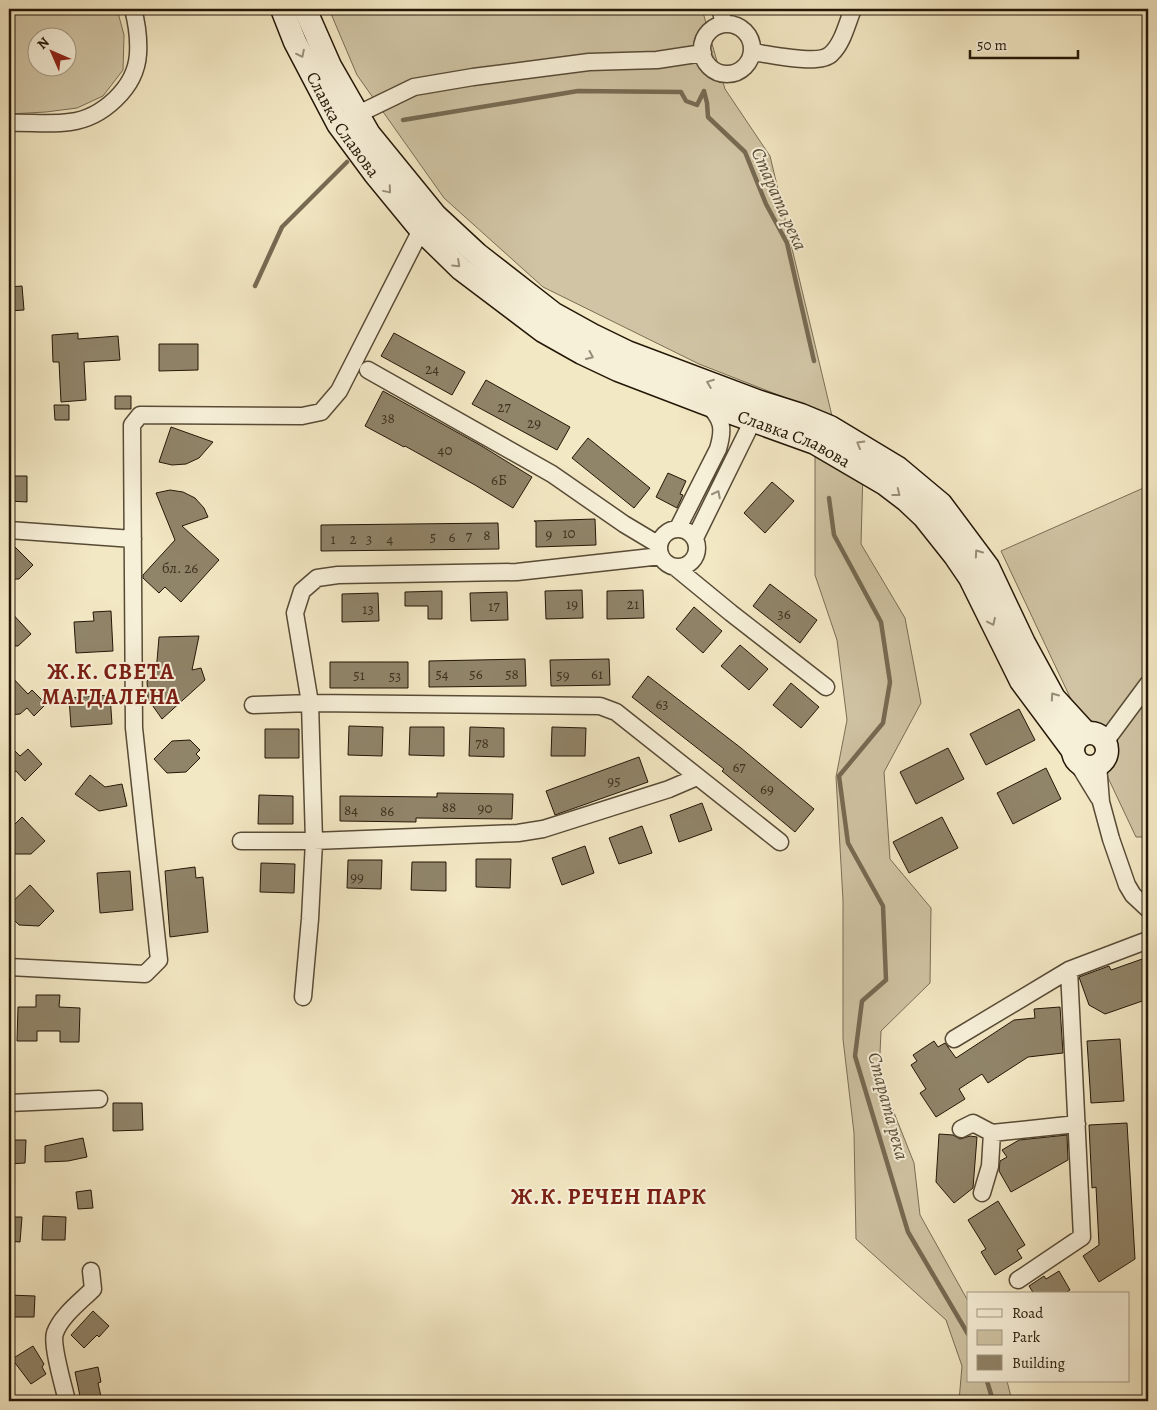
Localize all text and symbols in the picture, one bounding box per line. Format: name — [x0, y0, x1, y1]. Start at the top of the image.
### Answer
north arrow — [28, 28, 78, 78]
scale bar — [970, 28, 1077, 60]
text: N — [33, 33, 53, 53]
text: 50 m — [977, 35, 1007, 55]
one-way arrow — [294, 49, 305, 58]
street label: Славка Славова — [301, 67, 386, 183]
water label: Старата река — [745, 143, 813, 255]
one-way arrow — [383, 184, 391, 193]
one-way arrow — [451, 258, 460, 267]
one-way arrow — [585, 350, 594, 361]
house number: 24 — [425, 359, 439, 379]
one-way arrow — [706, 379, 715, 389]
house number: 27 — [497, 397, 511, 417]
street label: Славка Славова — [734, 404, 856, 474]
house number: 38 — [381, 408, 395, 428]
house number: 29 — [527, 413, 541, 433]
house number: 40 — [438, 440, 452, 460]
one-way arrow — [857, 440, 866, 450]
house number: 6Б — [491, 470, 507, 490]
one-way arrow — [891, 487, 900, 495]
one-way arrow — [711, 491, 721, 500]
house number: 10 — [562, 523, 576, 543]
house number: 9 — [546, 524, 553, 544]
house number: 8 — [483, 525, 491, 545]
house number: 7 — [466, 526, 473, 546]
house number: 5 — [430, 527, 436, 547]
house number: 6 — [449, 527, 456, 547]
house number: 1 — [330, 529, 336, 549]
house number: 2 — [349, 529, 357, 549]
house number: 3 — [366, 529, 372, 549]
house number: 4 — [387, 529, 394, 549]
one-way arrow — [975, 549, 984, 559]
house number: бл. 26 — [162, 558, 198, 578]
house number: 19 — [566, 594, 578, 614]
house number: 21 — [627, 594, 639, 614]
house number: 17 — [488, 596, 500, 616]
house number: 13 — [362, 599, 374, 619]
house number: 36 — [777, 604, 791, 624]
one-way arrow — [986, 617, 997, 626]
district label: Ж.К. СВЕТА МАГДАЛЕНА — [41, 657, 181, 712]
house number: 54 — [435, 664, 449, 684]
house number: 56 — [469, 664, 483, 684]
house number: 58 — [505, 664, 519, 684]
house number: 61 — [591, 664, 603, 684]
house number: 51 — [353, 665, 365, 685]
house number: 59 — [556, 665, 570, 685]
house number: 53 — [389, 666, 401, 686]
one-way arrow — [1051, 693, 1060, 702]
house number: 63 — [655, 694, 669, 714]
house number: 78 — [475, 733, 489, 753]
house number: 67 — [732, 757, 746, 777]
house number: 95 — [607, 771, 621, 791]
house number: 69 — [760, 779, 774, 799]
house number: 88 — [442, 797, 456, 817]
house number: 90 — [478, 798, 492, 818]
house number: 84 — [344, 800, 358, 820]
house number: 86 — [380, 801, 394, 821]
house number: 99 — [350, 867, 364, 887]
water label: Старата река — [861, 1049, 915, 1163]
district label: Ж.К. РЕЧЕН ПАРК — [511, 1182, 707, 1212]
legend — [967, 1292, 1130, 1382]
text: Road — [1012, 1303, 1044, 1323]
text: Park — [1012, 1327, 1041, 1347]
text: Building — [1012, 1353, 1065, 1373]

